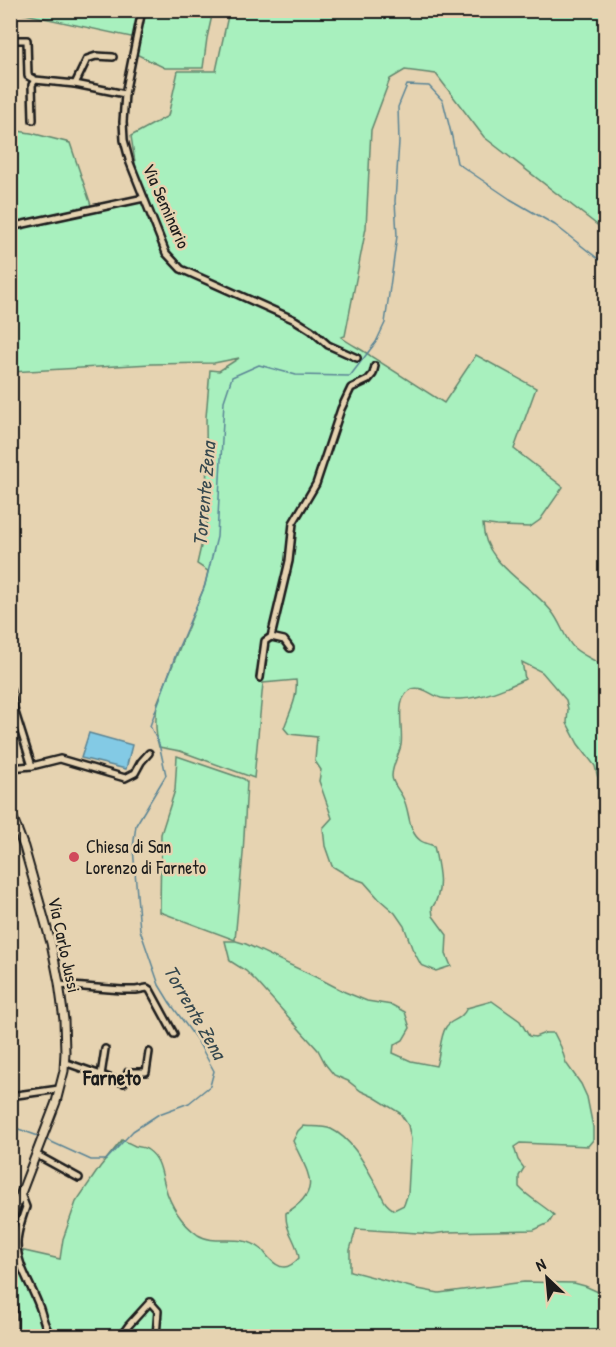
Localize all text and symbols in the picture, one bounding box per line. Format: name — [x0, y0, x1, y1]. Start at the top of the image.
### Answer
street label: Via Seminario — [137, 159, 196, 252]
water label: Torrente Zena — [186, 439, 222, 547]
place label: Chiesa di San Lorenzo di Farneto — [86, 834, 206, 880]
marker: Chiesa di San Lorenzo di Farneto — [67, 850, 81, 864]
street label: Via Carlo Jussi — [42, 895, 87, 995]
water label: Torrente Zena — [158, 960, 234, 1066]
district label: Farneto — [82, 1063, 141, 1092]
north arrow — [517, 1248, 577, 1308]
text: N — [532, 1253, 550, 1276]

